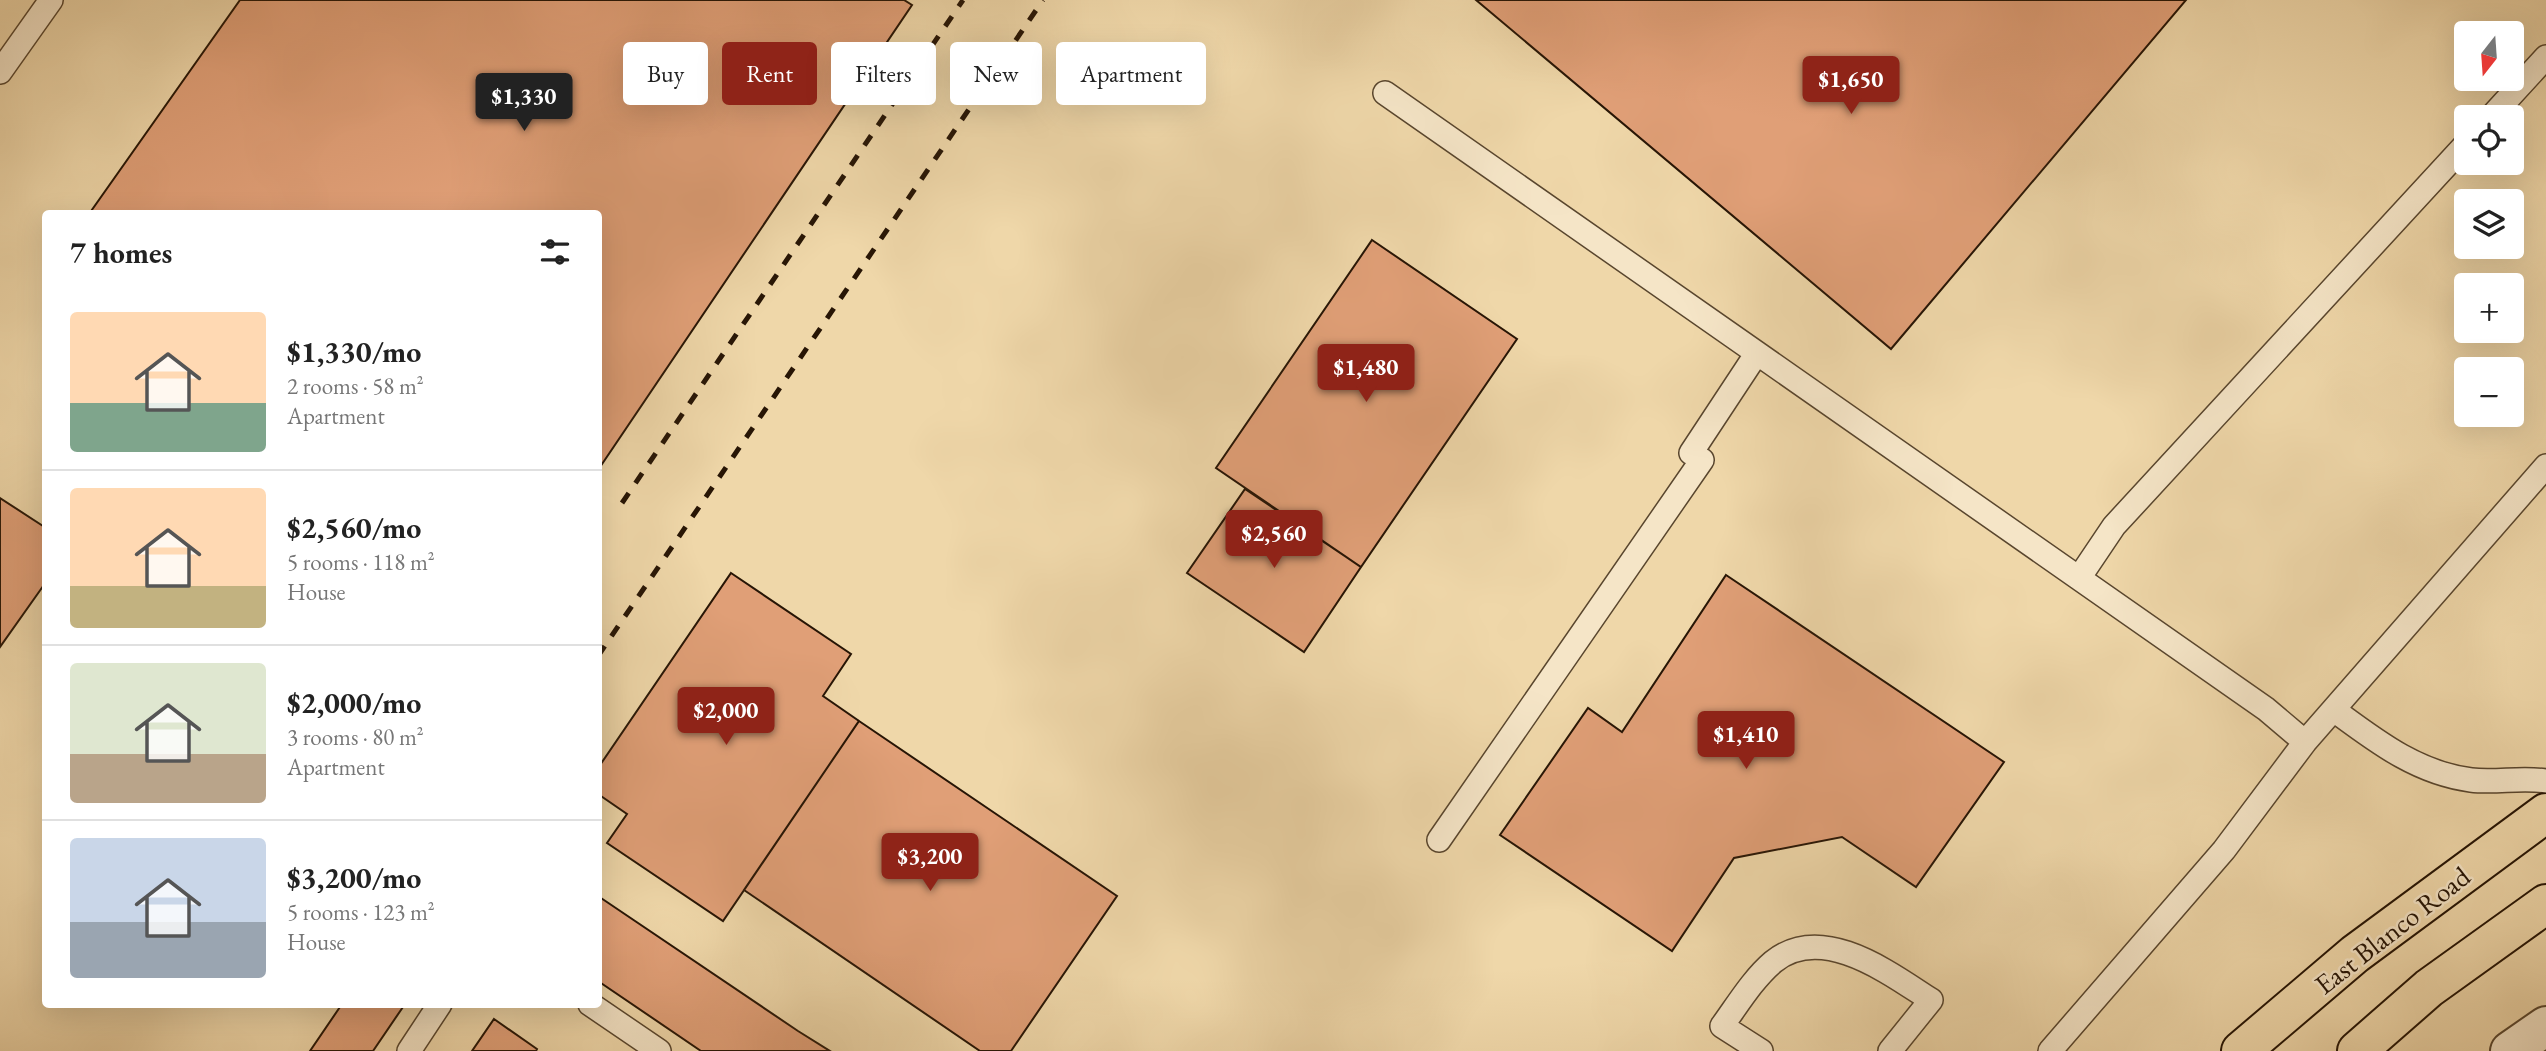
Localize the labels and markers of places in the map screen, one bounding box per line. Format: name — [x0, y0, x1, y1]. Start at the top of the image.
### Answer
pin: $1,650 — [1794, 57, 1908, 116]
pin: $1,330 — [467, 74, 581, 133]
pin: $1,480 — [1309, 344, 1423, 404]
pin: $2,560 — [1217, 510, 1331, 570]
pin: $2,000 — [669, 688, 783, 747]
pin: $1,410 — [1689, 712, 1803, 771]
pin: $3,200 — [873, 834, 987, 893]

